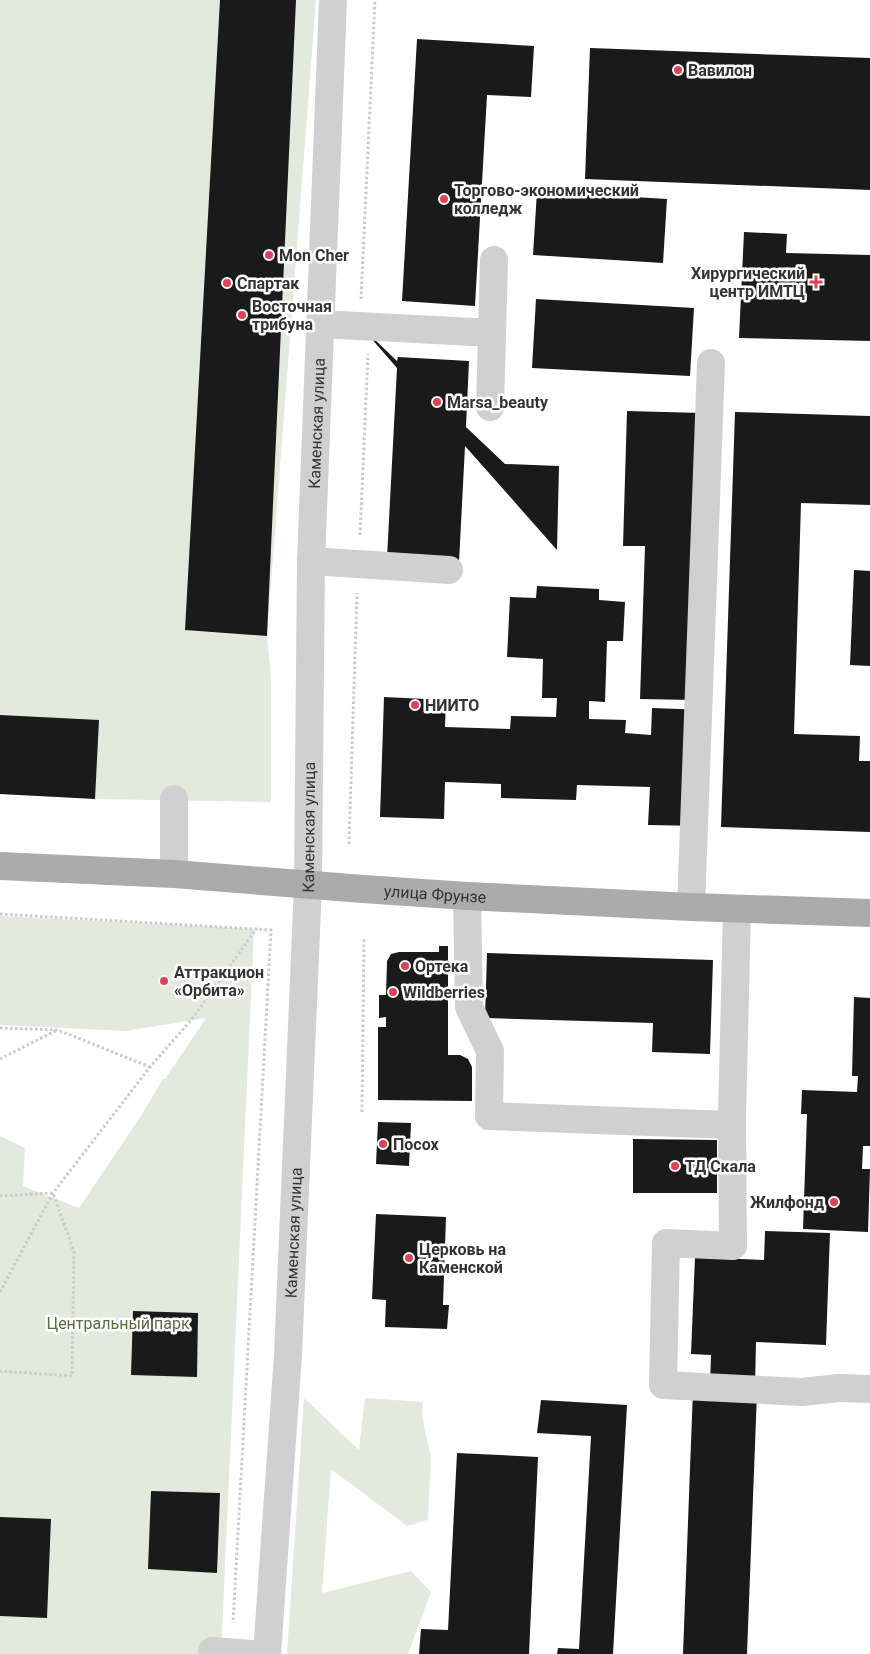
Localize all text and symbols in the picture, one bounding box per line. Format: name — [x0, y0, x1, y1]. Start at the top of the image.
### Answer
place label: Вавилон — [688, 61, 752, 80]
marker: Вавилон — [672, 64, 684, 76]
place label: Торгово-экономический колледж — [454, 181, 639, 218]
marker: Торгово-экономический колледж — [438, 193, 450, 205]
place label: Mon Cher — [279, 246, 349, 265]
marker: Mon Cher — [263, 249, 275, 261]
place label: Хирургический центр ИМТЦ — [691, 264, 805, 301]
place label: Спартак — [237, 274, 300, 293]
marker: Хирургический центр ИМТЦ — [809, 275, 823, 289]
marker: Спартак — [221, 277, 233, 289]
place label: Восточная трибуна — [252, 297, 332, 334]
marker: Восточная трибуна — [236, 309, 248, 321]
street label: Каменская улица — [304, 357, 328, 489]
place label: Marsa_beauty — [447, 393, 549, 412]
marker: Marsa_beauty — [431, 396, 443, 408]
place label: НИИТО — [425, 696, 479, 715]
marker: НИИТО — [409, 699, 421, 711]
street label: Каменская улица — [298, 762, 319, 893]
street label: улица Фрунзе — [383, 881, 487, 906]
place label: Ортека — [415, 957, 469, 976]
marker: Ортека — [399, 960, 411, 972]
place label: Аттракцион «Орбита» — [174, 963, 264, 1000]
marker: Аттракцион «Орбита» — [158, 975, 170, 987]
place label: Wildberries — [403, 983, 485, 1002]
marker: Wildberries — [387, 986, 399, 998]
place label: Посох — [393, 1135, 440, 1154]
marker: Посох — [377, 1138, 389, 1150]
place label: ТД Скала — [685, 1157, 756, 1176]
marker: ТД Скала — [669, 1160, 681, 1172]
street label: Каменская улица — [281, 1167, 305, 1299]
place label: Жилфонд — [750, 1193, 824, 1212]
marker: Жилфонд — [828, 1196, 840, 1208]
place label: Церковь на Каменской — [419, 1240, 506, 1277]
marker: Церковь на Каменской — [403, 1252, 415, 1264]
park label: Центральный парк — [46, 1314, 190, 1333]

